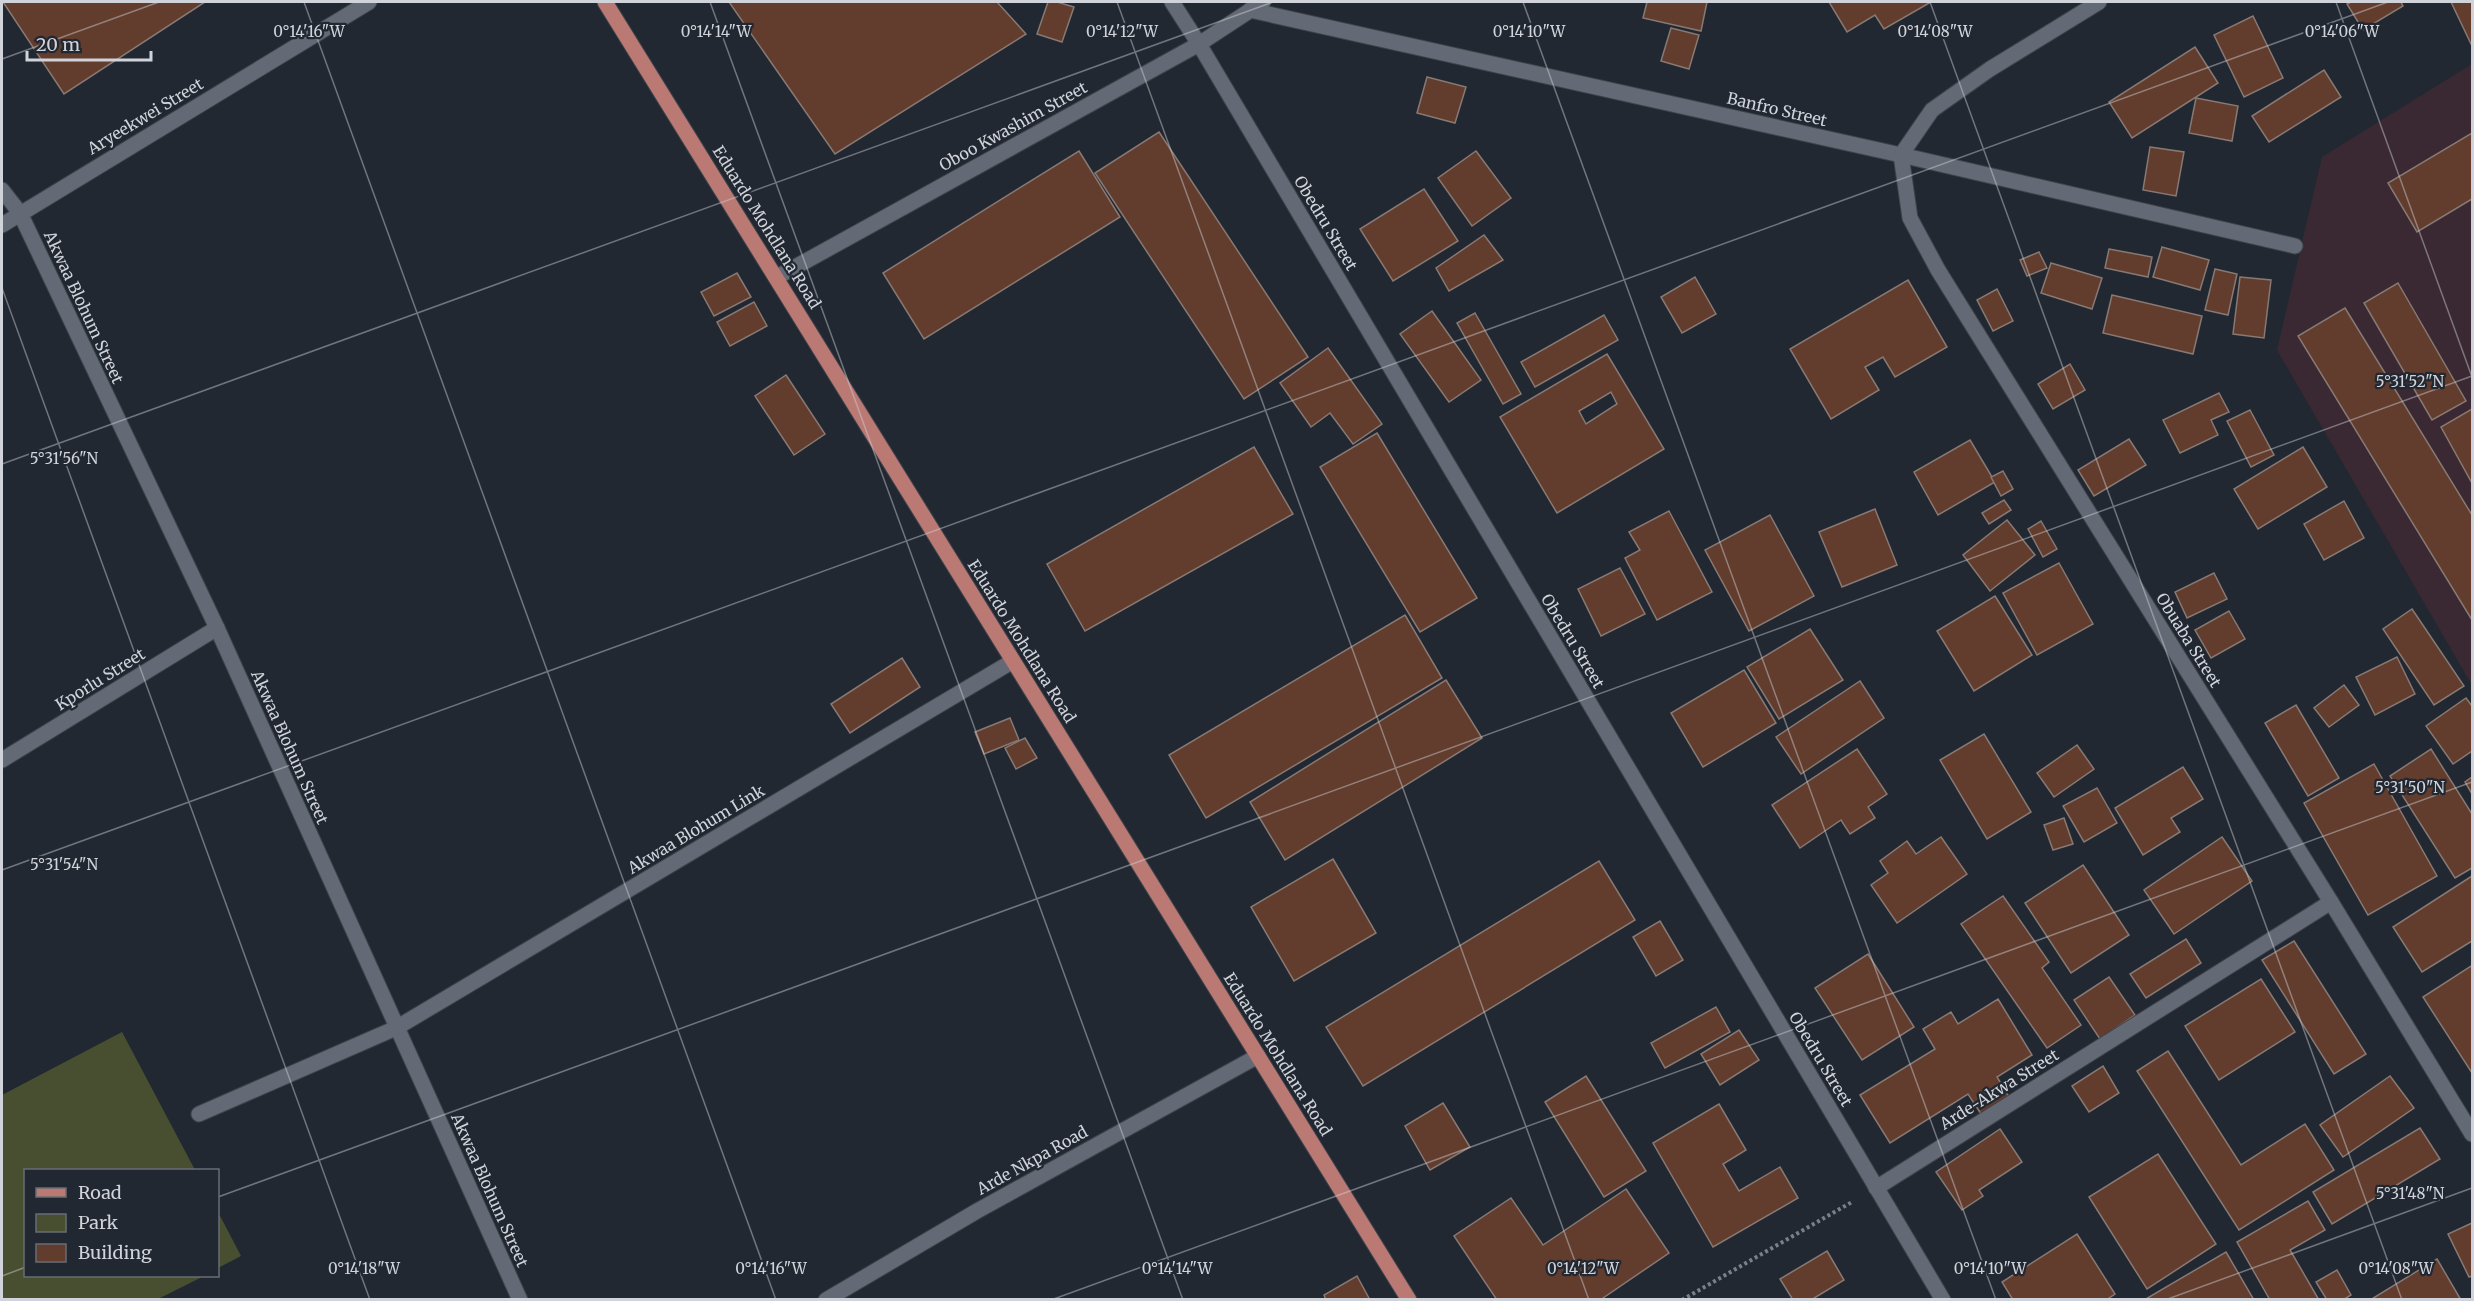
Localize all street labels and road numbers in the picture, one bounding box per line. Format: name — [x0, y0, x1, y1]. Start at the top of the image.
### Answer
street label: Aryeekwei Street — [83, 73, 207, 159]
street label: Oboo Kwashim Street — [936, 77, 1091, 175]
street label: Banfro Street — [1725, 88, 1830, 130]
street label: Eduardo Mohdlana Road — [709, 142, 826, 313]
street label: Obedru Street — [1290, 172, 1362, 275]
street label: Akwaa Blohum Street — [39, 226, 129, 387]
street label: Eduardo Mohdlana Road — [964, 556, 1081, 727]
street label: Obuaba Street — [2152, 589, 2226, 692]
street label: Obedru Street — [1537, 590, 1609, 693]
street label: Kporlu Street — [52, 643, 149, 714]
street label: Akwaa Blohum Street — [247, 666, 333, 828]
street label: Akwaa Blohum Link — [623, 780, 769, 878]
street label: Eduardo Mohdlana Road — [1220, 969, 1337, 1140]
street label: Obedru Street — [1785, 1008, 1857, 1111]
street label: Arde-Akwa Street — [1935, 1044, 2063, 1134]
street label: Akwaa Blohum Street — [447, 1109, 533, 1271]
street label: Arde Nkpa Road — [972, 1121, 1091, 1199]

